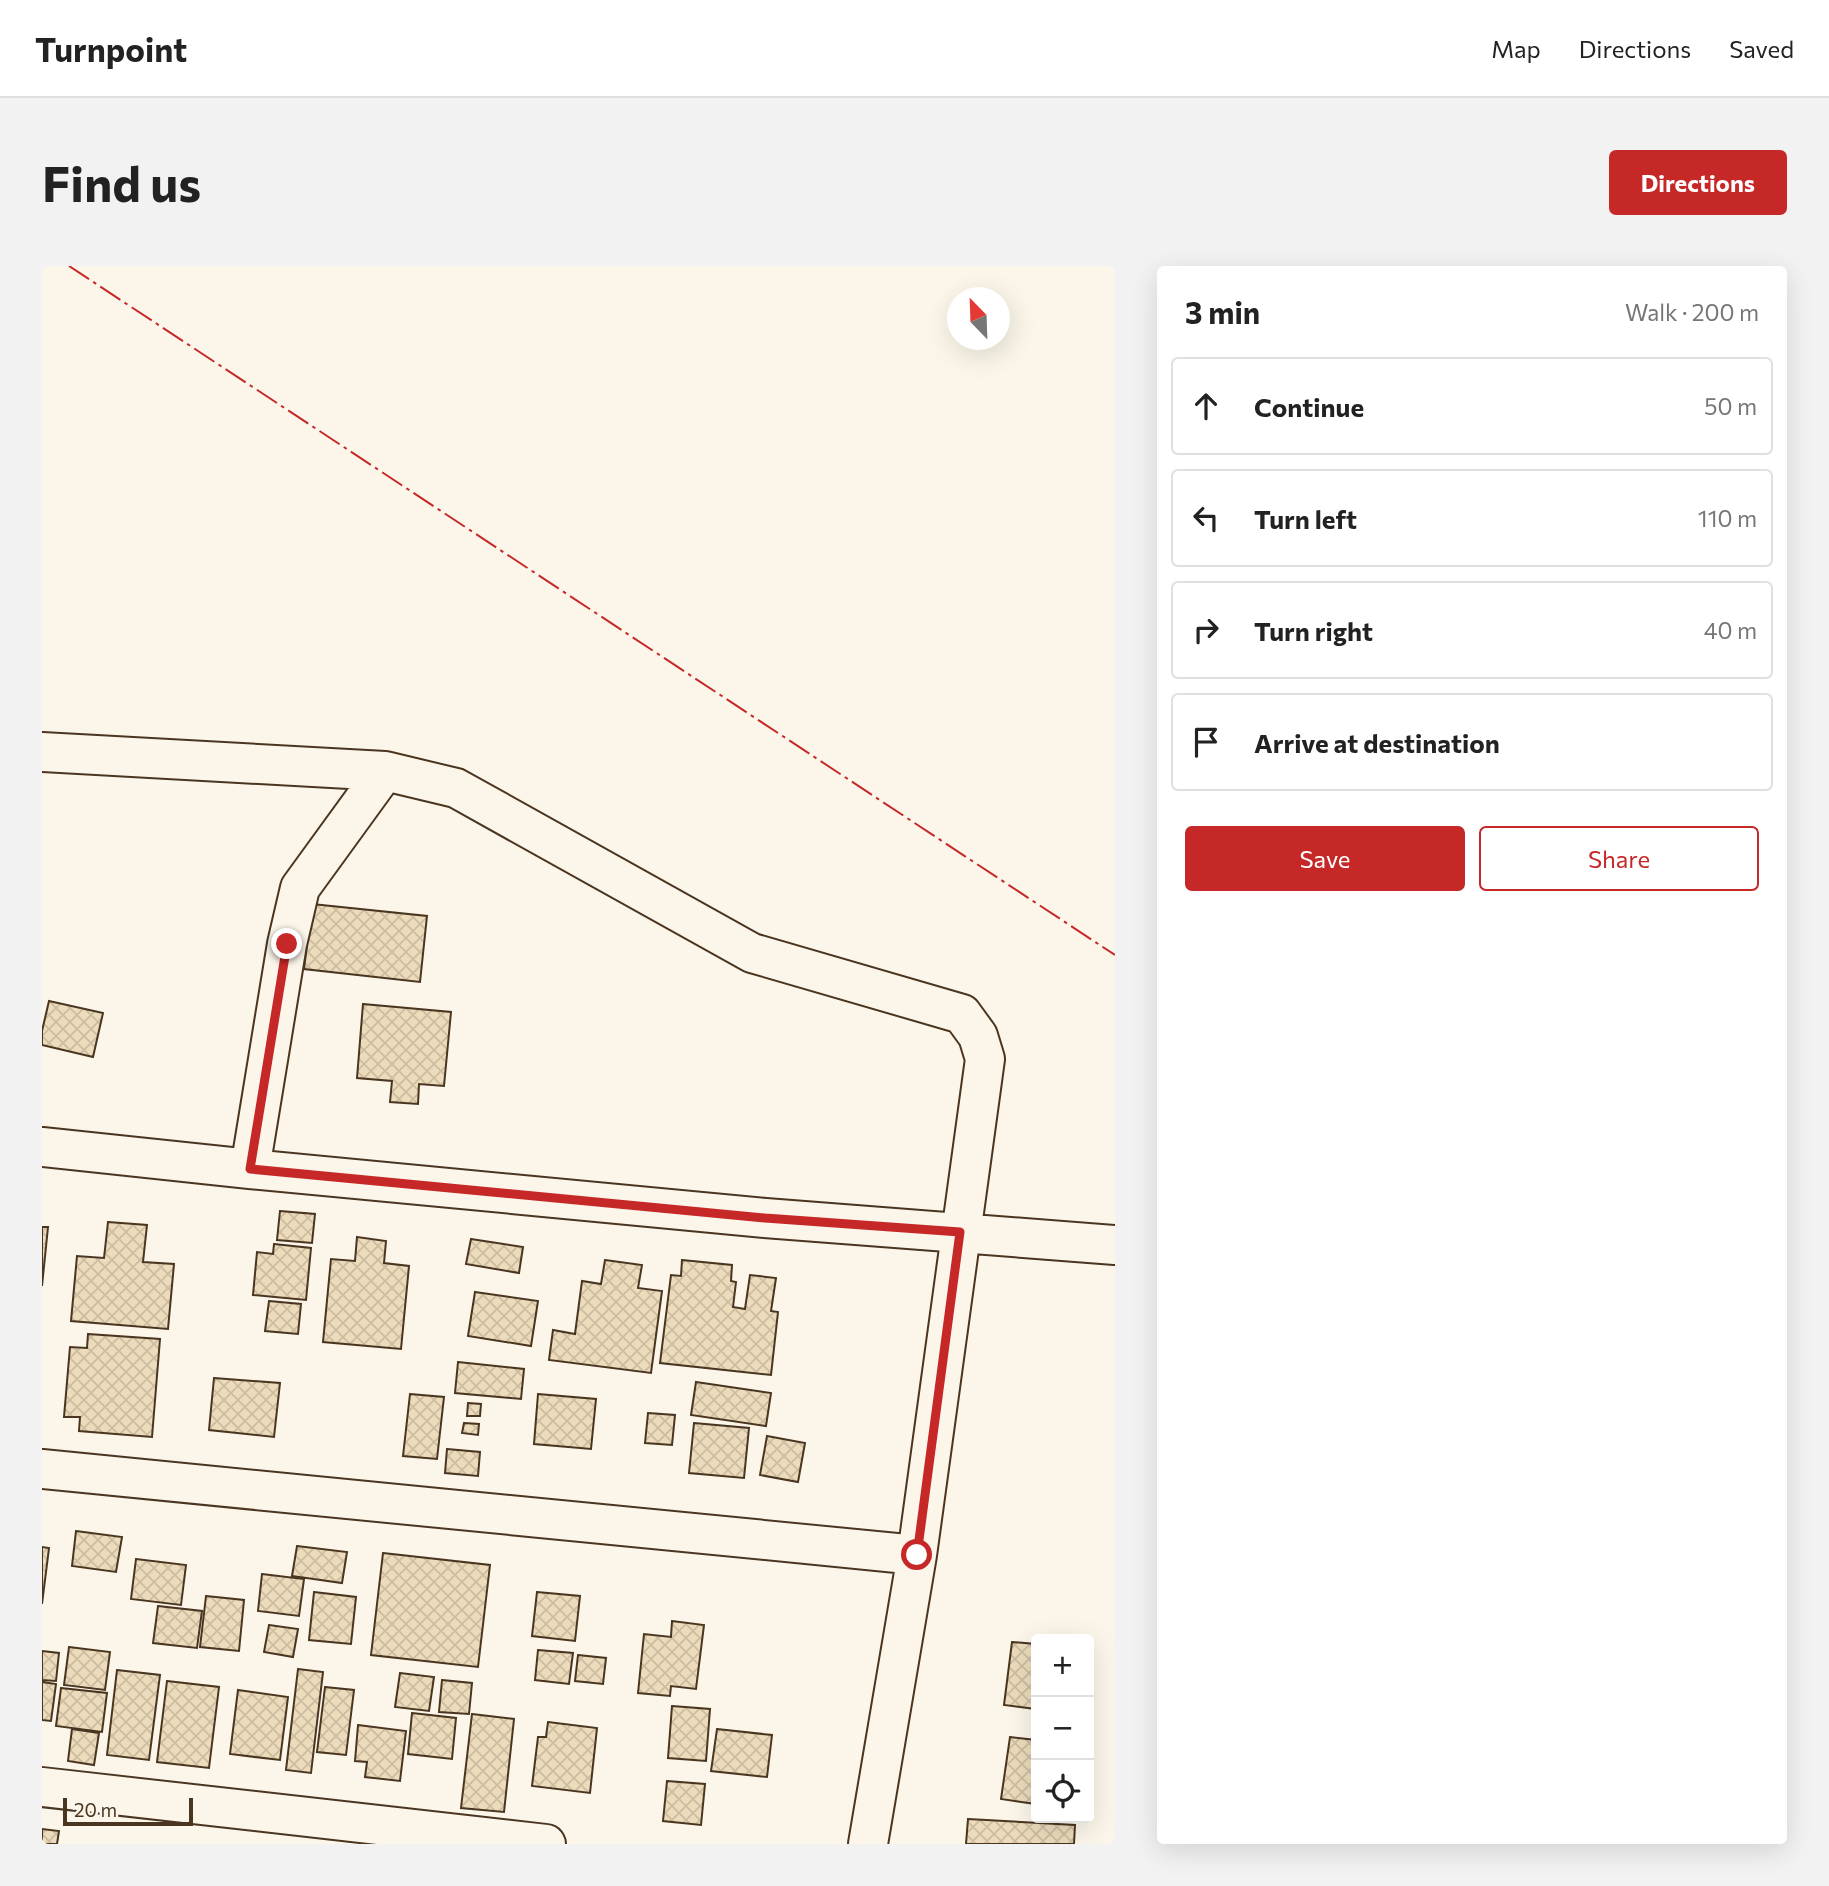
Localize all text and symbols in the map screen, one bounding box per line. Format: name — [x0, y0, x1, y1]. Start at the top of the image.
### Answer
text: Turnpoint — [35, 28, 187, 69]
text: Map — [1491, 34, 1541, 63]
text: Directions — [1579, 34, 1691, 63]
text: Saved — [1729, 34, 1794, 63]
button: Directions — [1609, 150, 1787, 215]
text: Find us — [42, 152, 201, 212]
north arrow — [947, 287, 1010, 350]
text: 3 min — [1185, 293, 1260, 330]
text: Walk · 200 m — [1625, 298, 1759, 326]
icon: ahead — [1187, 387, 1225, 425]
text: Continue — [1254, 391, 1364, 422]
text: 50 m — [1704, 392, 1757, 420]
icon: left — [1187, 499, 1225, 537]
text: Turn left — [1254, 503, 1357, 534]
text: 110 m — [1698, 504, 1757, 532]
icon: right — [1187, 611, 1225, 649]
text: Turn right — [1254, 615, 1373, 646]
text: 40 m — [1704, 616, 1757, 644]
icon: arrive — [1187, 723, 1225, 761]
text: Arrive at destination — [1254, 727, 1500, 758]
button: Save — [1185, 826, 1465, 891]
button: Share — [1479, 826, 1759, 891]
route end — [271, 928, 302, 959]
route start — [901, 1539, 932, 1570]
map controls — [1031, 1634, 1094, 1823]
button: + — [1031, 1634, 1094, 1697]
button: − — [1031, 1697, 1094, 1760]
button: locate — [1031, 1760, 1094, 1823]
scale bar — [63, 1795, 192, 1827]
text: 20 m — [74, 1798, 117, 1821]

